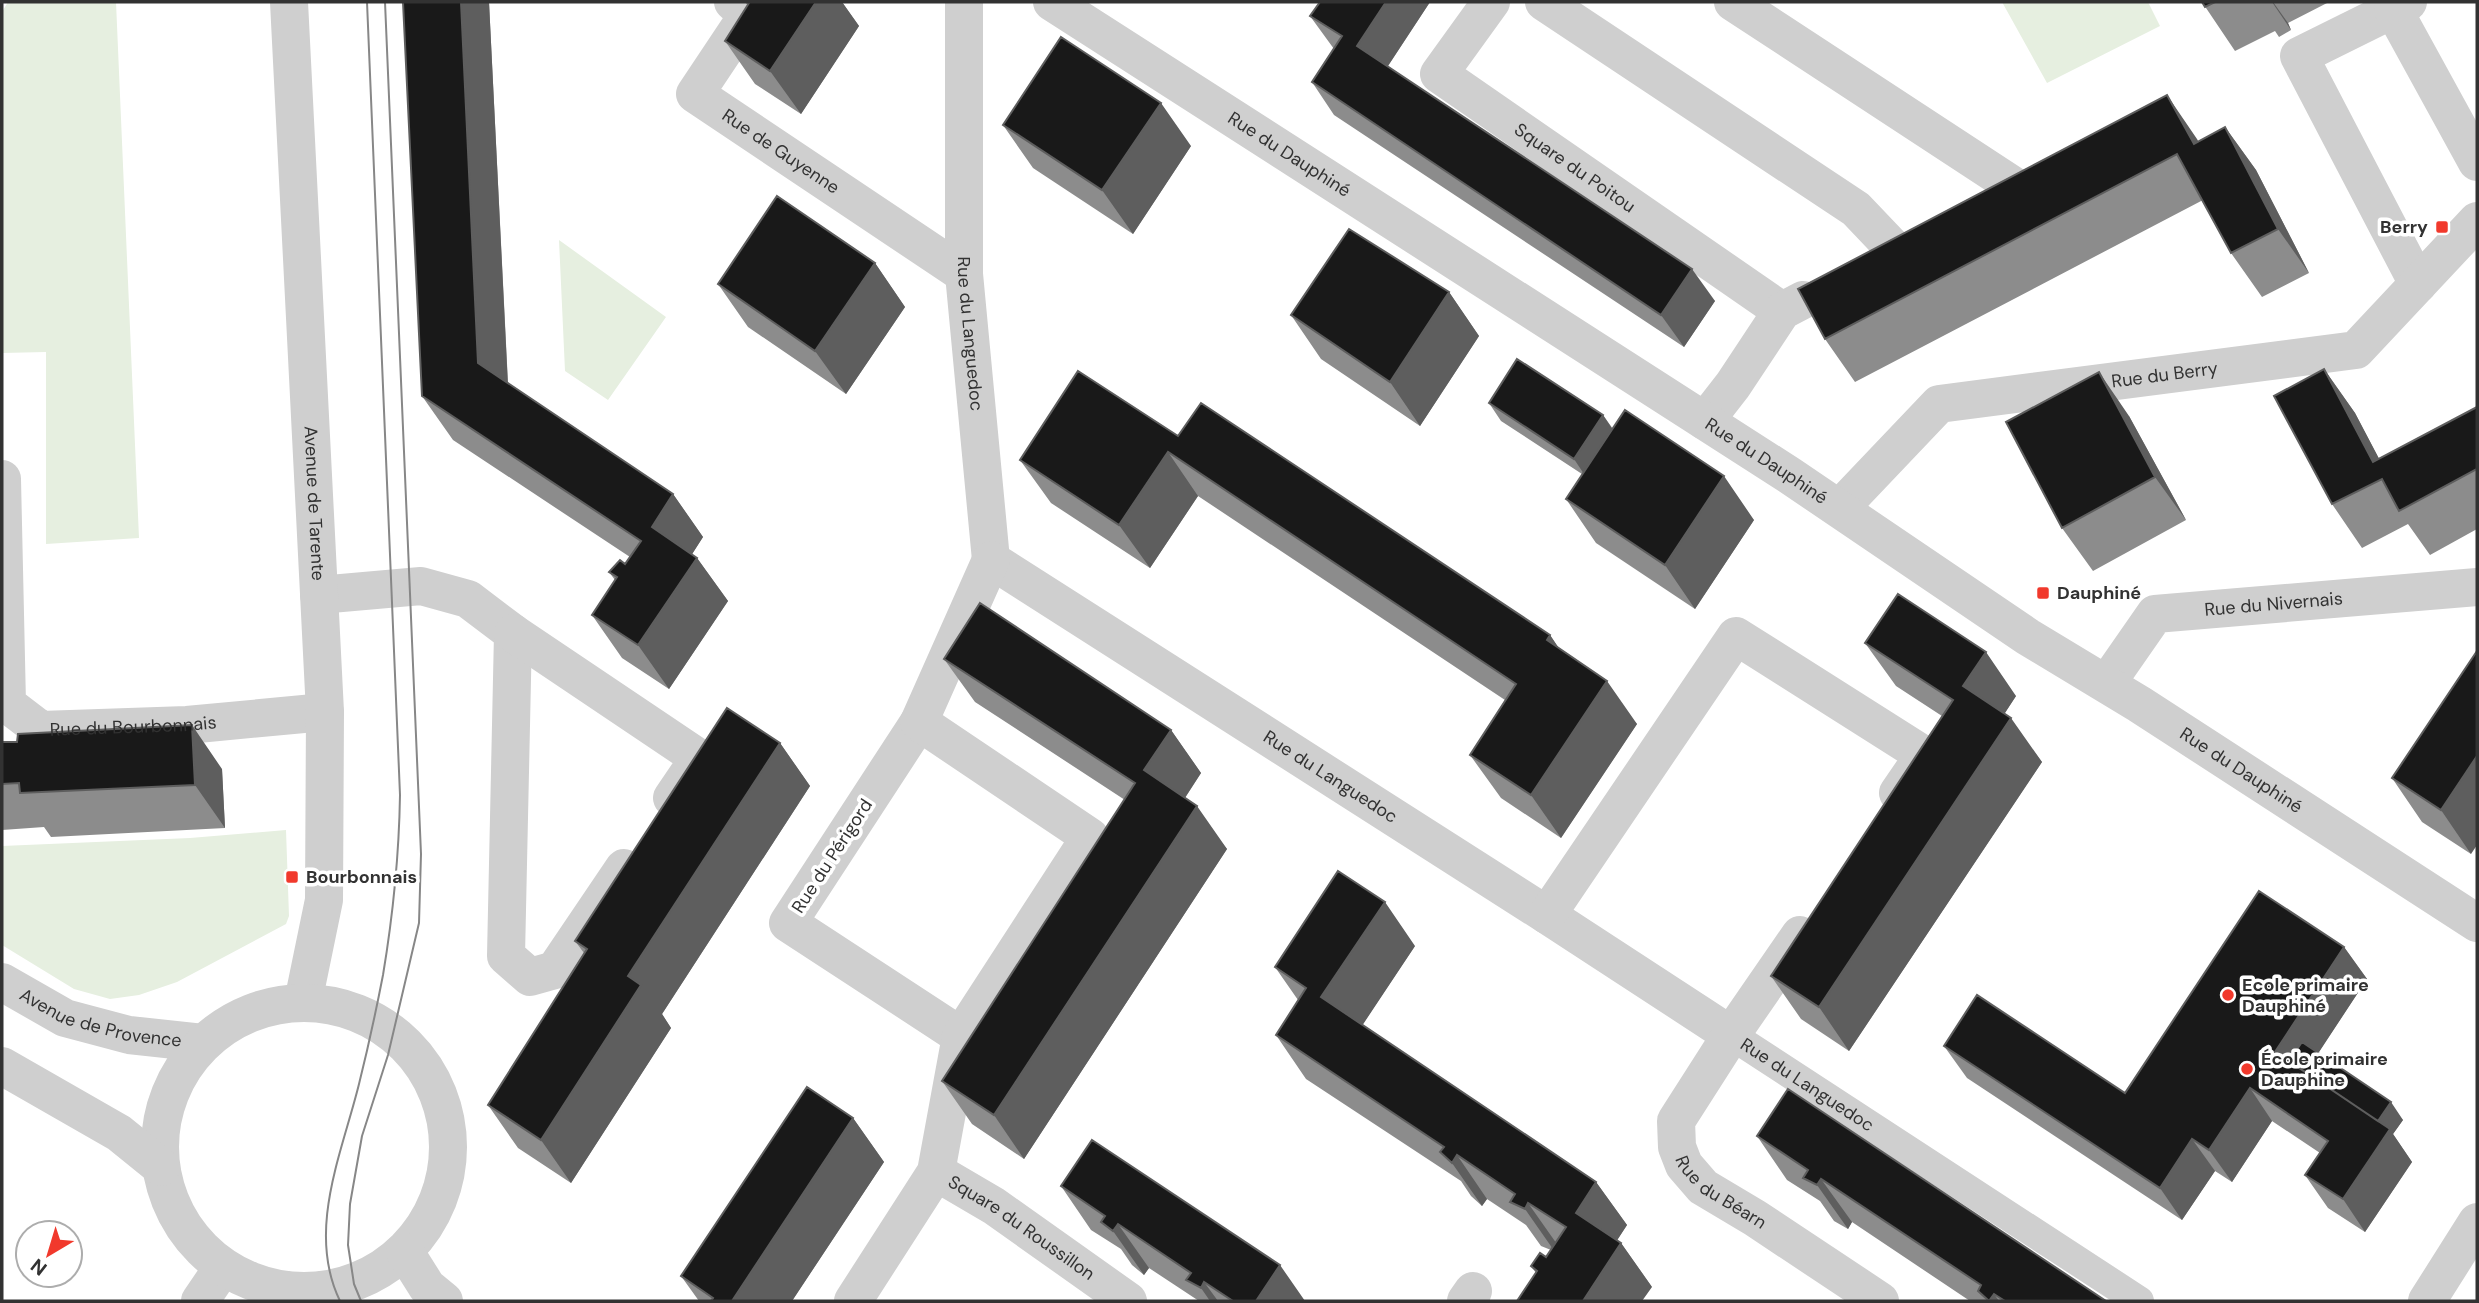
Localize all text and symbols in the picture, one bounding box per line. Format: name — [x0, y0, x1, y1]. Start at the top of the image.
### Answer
street label: Rue de Guyenne — [717, 103, 844, 199]
street label: Rue du Dauphiné — [1223, 106, 1355, 203]
street label: Square du Poitou — [1509, 118, 1640, 218]
place label: Berry — [2380, 215, 2428, 239]
marker: Berry — [2434, 219, 2450, 235]
street label: Rue du Languedoc — [952, 256, 989, 412]
street label: Rue du Berry — [2110, 356, 2219, 394]
street label: Rue du Dauphiné — [1700, 412, 1832, 510]
street label: Avenue de Tarente — [299, 425, 330, 581]
place label: Dauphiné — [2057, 581, 2141, 605]
marker: Dauphiné — [2035, 585, 2051, 601]
street label: Rue du Nivernais — [2203, 586, 2344, 622]
street label: Rue du Bourbonnais — [49, 710, 217, 742]
street label: Rue du Dauphiné — [2175, 722, 2307, 819]
street label: Rue du Languedoc — [1259, 725, 1402, 829]
street label: Rue du Périgord — [786, 794, 878, 918]
place label: Bourbonnais — [306, 865, 417, 889]
marker: Bourbonnais — [284, 869, 300, 885]
place label: Ecole primaire Dauphiné — [2242, 973, 2369, 1018]
street label: Avenue de Provence — [15, 983, 183, 1053]
marker: Ecole primaire Dauphiné — [2220, 987, 2236, 1003]
street label: Rue du Languedoc — [1736, 1032, 1879, 1137]
place label: École primaire Dauphine — [2261, 1047, 2388, 1092]
marker: École primaire Dauphine — [2239, 1061, 2255, 1077]
street label: Rue du Béarn — [1670, 1152, 1771, 1234]
street label: Square du Roussillon — [944, 1170, 1100, 1286]
north arrow — [14, 1219, 84, 1289]
text: N — [26, 1253, 52, 1281]

